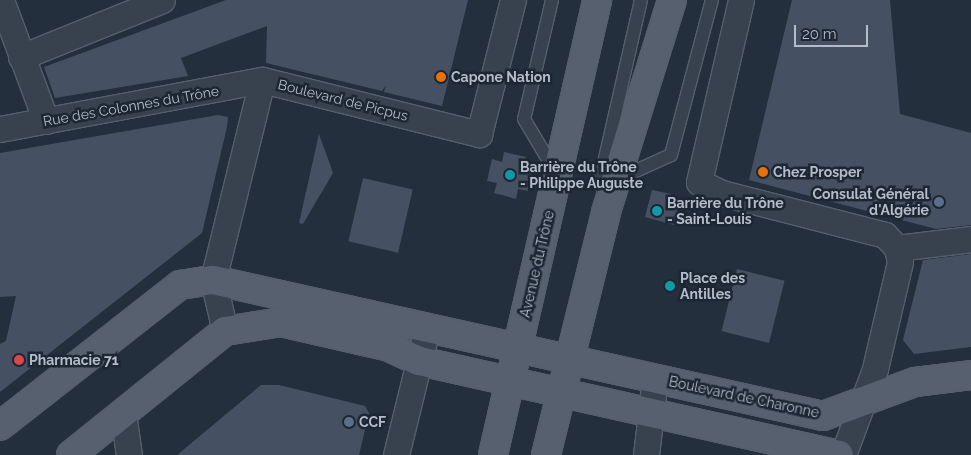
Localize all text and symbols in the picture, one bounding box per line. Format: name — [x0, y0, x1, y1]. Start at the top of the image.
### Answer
scale bar — [796, 15, 870, 47]
text: 20 m — [802, 25, 837, 43]
place label: Capone Nation — [451, 69, 551, 85]
marker: Capone Nation — [435, 71, 447, 83]
street label: Boulevard de Picpus — [276, 76, 410, 124]
street label: Rue des Colonnes du Trône — [42, 82, 220, 130]
place label: Barrière du Trône - Philippe Auguste — [520, 159, 643, 192]
place label: Chez Prosper — [773, 164, 862, 180]
marker: Chez Prosper — [757, 166, 769, 178]
marker: Barrière du Trône - Philippe Auguste — [504, 169, 516, 181]
place label: Consulat Général d'Algérie — [813, 186, 929, 218]
place label: Barrière du Trône - Saint-Louis — [667, 195, 784, 228]
marker: Consulat Général d'Algérie — [933, 196, 945, 208]
marker: Barrière du Trône - Saint-Louis — [651, 205, 663, 217]
street label: Avenue du Trône — [516, 209, 558, 319]
place label: Place des Antilles — [680, 270, 745, 302]
marker: Place des Antilles — [664, 280, 676, 292]
place label: Pharmacie 71 — [29, 352, 119, 368]
marker: Pharmacie 71 — [13, 354, 25, 366]
street label: Boulevard de Charonne — [667, 373, 821, 421]
place label: CCF — [359, 414, 386, 430]
marker: CCF — [343, 416, 355, 428]

